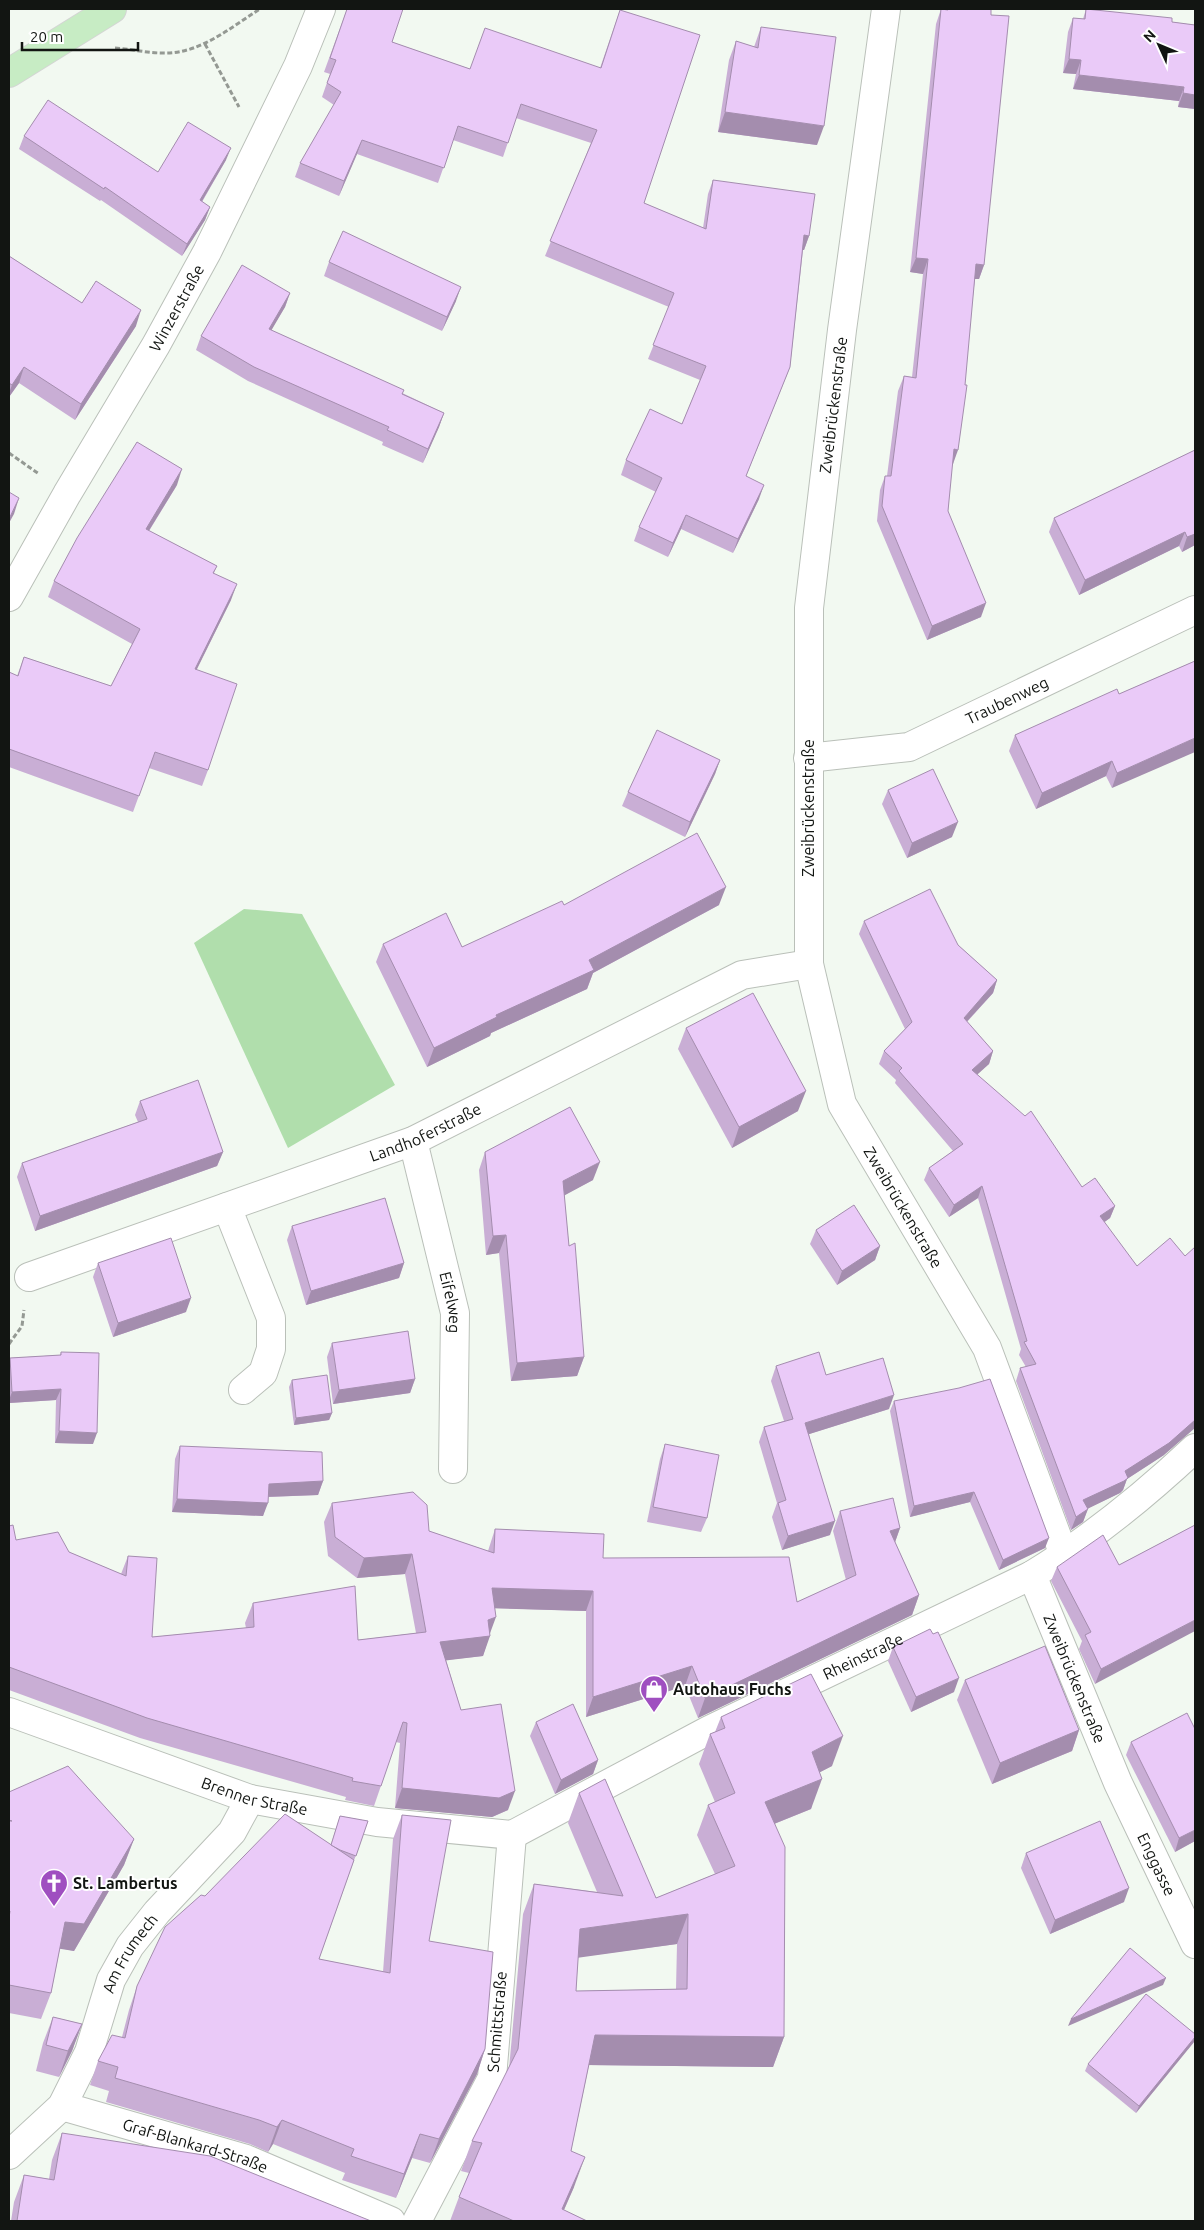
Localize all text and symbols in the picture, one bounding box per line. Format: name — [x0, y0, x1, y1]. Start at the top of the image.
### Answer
scale bar — [22, 20, 139, 52]
north arrow — [1134, 20, 1184, 70]
text: N — [1140, 27, 1159, 45]
text: 20 m — [30, 28, 63, 45]
street label: Winzerstraße — [145, 261, 207, 355]
street label: Zweibrückenstraße — [816, 336, 850, 474]
street label: Traubenweg — [962, 673, 1051, 728]
street label: Zweibrückenstraße — [799, 739, 817, 877]
street label: Landhoferstraße — [367, 1099, 484, 1165]
street label: Zweibrückenstraße — [860, 1143, 946, 1271]
street label: Eifelweg — [436, 1270, 464, 1333]
street label: Zweibrückenstraße — [1040, 1611, 1109, 1746]
street label: Rheinstraße — [820, 1629, 906, 1683]
shop icon: Autohaus Fuchs — [639, 1674, 669, 1713]
place label: Autohaus Fuchs — [673, 1680, 791, 1698]
street label: Brenner Straße — [199, 1773, 309, 1818]
street label: Enggasse — [1134, 1830, 1179, 1898]
church icon: St. Lambertus — [39, 1868, 69, 1907]
place label: St. Lambertus — [73, 1874, 178, 1892]
street label: Am Frumech — [99, 1910, 161, 1995]
street label: Schmittstraße — [484, 1970, 510, 2073]
street label: Graf-Blankard-Straße — [121, 2115, 271, 2176]

